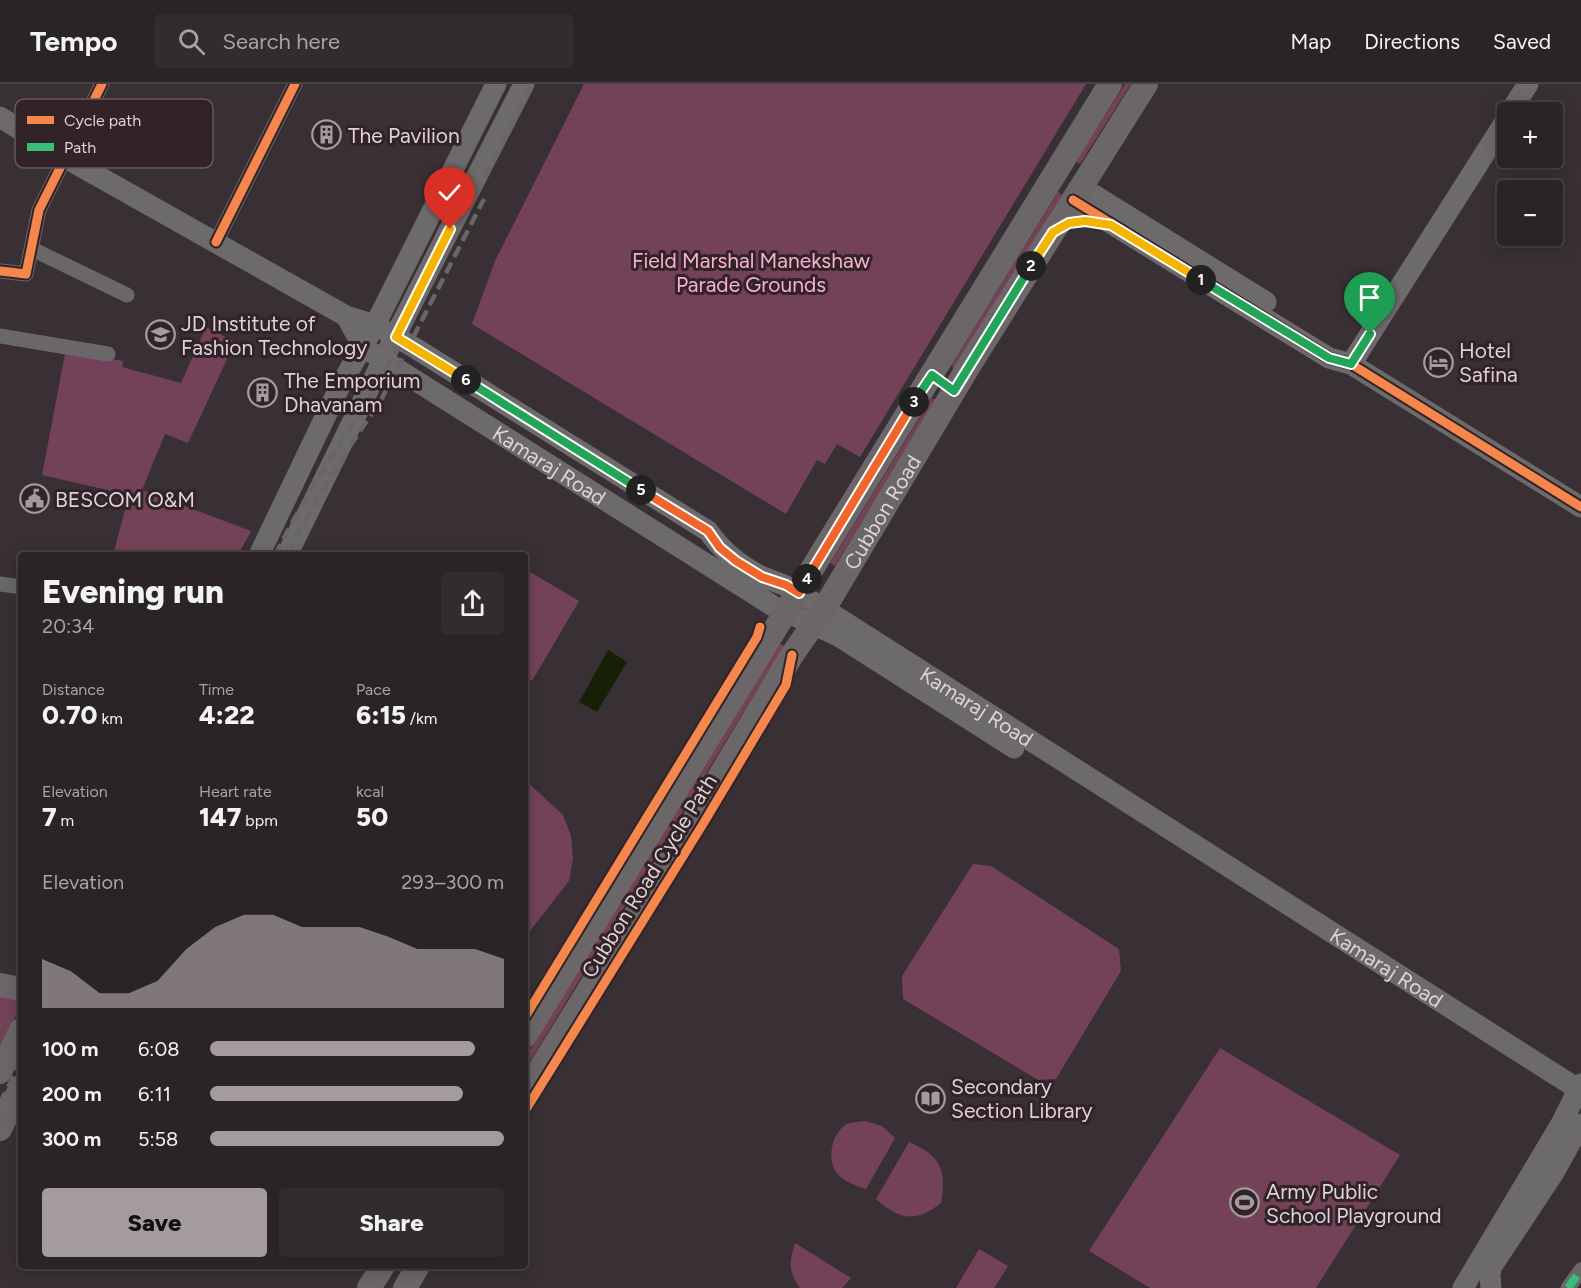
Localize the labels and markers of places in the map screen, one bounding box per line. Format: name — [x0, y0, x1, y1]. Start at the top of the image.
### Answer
building icon: The Pavilion — [311, 119, 343, 151]
place label: The Pavilion — [348, 123, 460, 148]
pin — [424, 167, 475, 229]
pin: 2 — [1016, 251, 1046, 281]
pin: 1 — [1186, 265, 1216, 295]
pin — [1344, 272, 1395, 334]
place label: JD Institute of Fashion Technology — [181, 311, 367, 360]
school or university icon: JD Institute of Fashion Technology — [144, 319, 176, 351]
place label: Hotel Safina — [1459, 338, 1518, 387]
hotel icon: Hotel Safina — [1422, 346, 1454, 378]
pin: 6 — [451, 365, 481, 395]
place label: The Emporium Dhavanam — [284, 368, 420, 417]
building icon: The Emporium Dhavanam — [247, 376, 279, 408]
pin: 3 — [899, 387, 929, 417]
pin: 5 — [626, 475, 656, 505]
public building icon: BESCOM O&M — [18, 483, 50, 515]
place label: BESCOM O&M — [55, 487, 195, 512]
pin: 4 — [792, 564, 822, 594]
place label: Secondary Section Library — [951, 1074, 1093, 1123]
library icon: Secondary Section Library — [914, 1082, 946, 1114]
place label: Army Public School Playground — [1266, 1179, 1442, 1228]
sports icon: Army Public School Playground — [1229, 1187, 1261, 1219]

